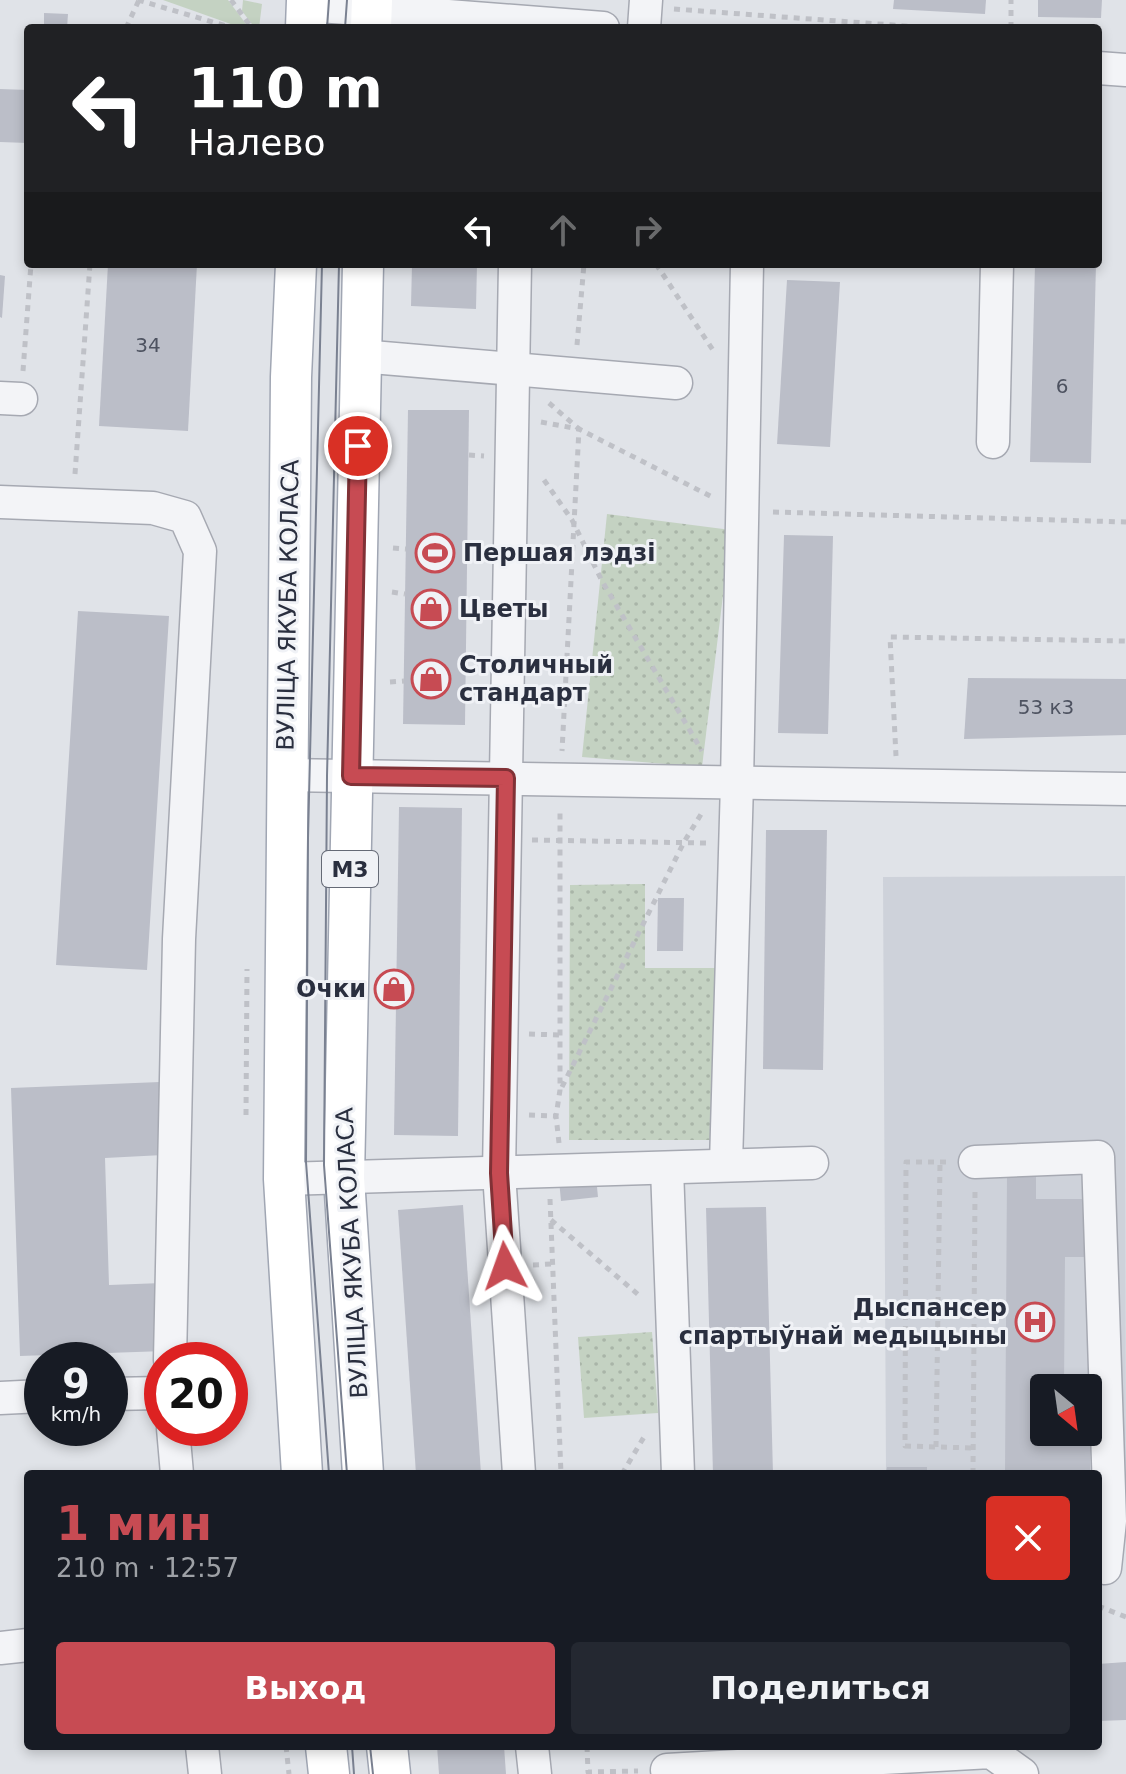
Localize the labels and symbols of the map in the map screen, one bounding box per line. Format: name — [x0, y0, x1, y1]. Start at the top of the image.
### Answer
house number: 34 — [135, 333, 161, 357]
house number: 6 — [1056, 374, 1068, 398]
pin — [324, 412, 392, 480]
street label: ВУЛІЦА ЯКУБА КОЛАСА — [271, 459, 305, 751]
sports icon: Першая лэдзі — [414, 532, 456, 574]
place label: Першая лэдзі — [463, 539, 655, 567]
shop icon: Цветы — [410, 588, 452, 630]
place label: Цветы — [459, 595, 548, 623]
place label: Столичный стандарт — [459, 651, 613, 707]
shop icon: Столичный стандарт — [410, 658, 452, 700]
house number: 53 к3 — [1018, 695, 1074, 719]
road number: М3 — [322, 851, 378, 887]
shop icon: Очки — [373, 968, 415, 1010]
place label: Очки — [296, 975, 366, 1003]
street label: ВУЛІЦА ЯКУБА КОЛАСА — [330, 1106, 374, 1399]
position arrow — [463, 1224, 547, 1308]
place label: Дыспансер спартыўнай медыцыны — [679, 1294, 1007, 1350]
hospital icon: Дыспансер спартыўнай медыцыны — [1014, 1301, 1056, 1343]
speed limit sign: 20 — [144, 1342, 248, 1446]
north arrow — [1030, 1374, 1102, 1446]

